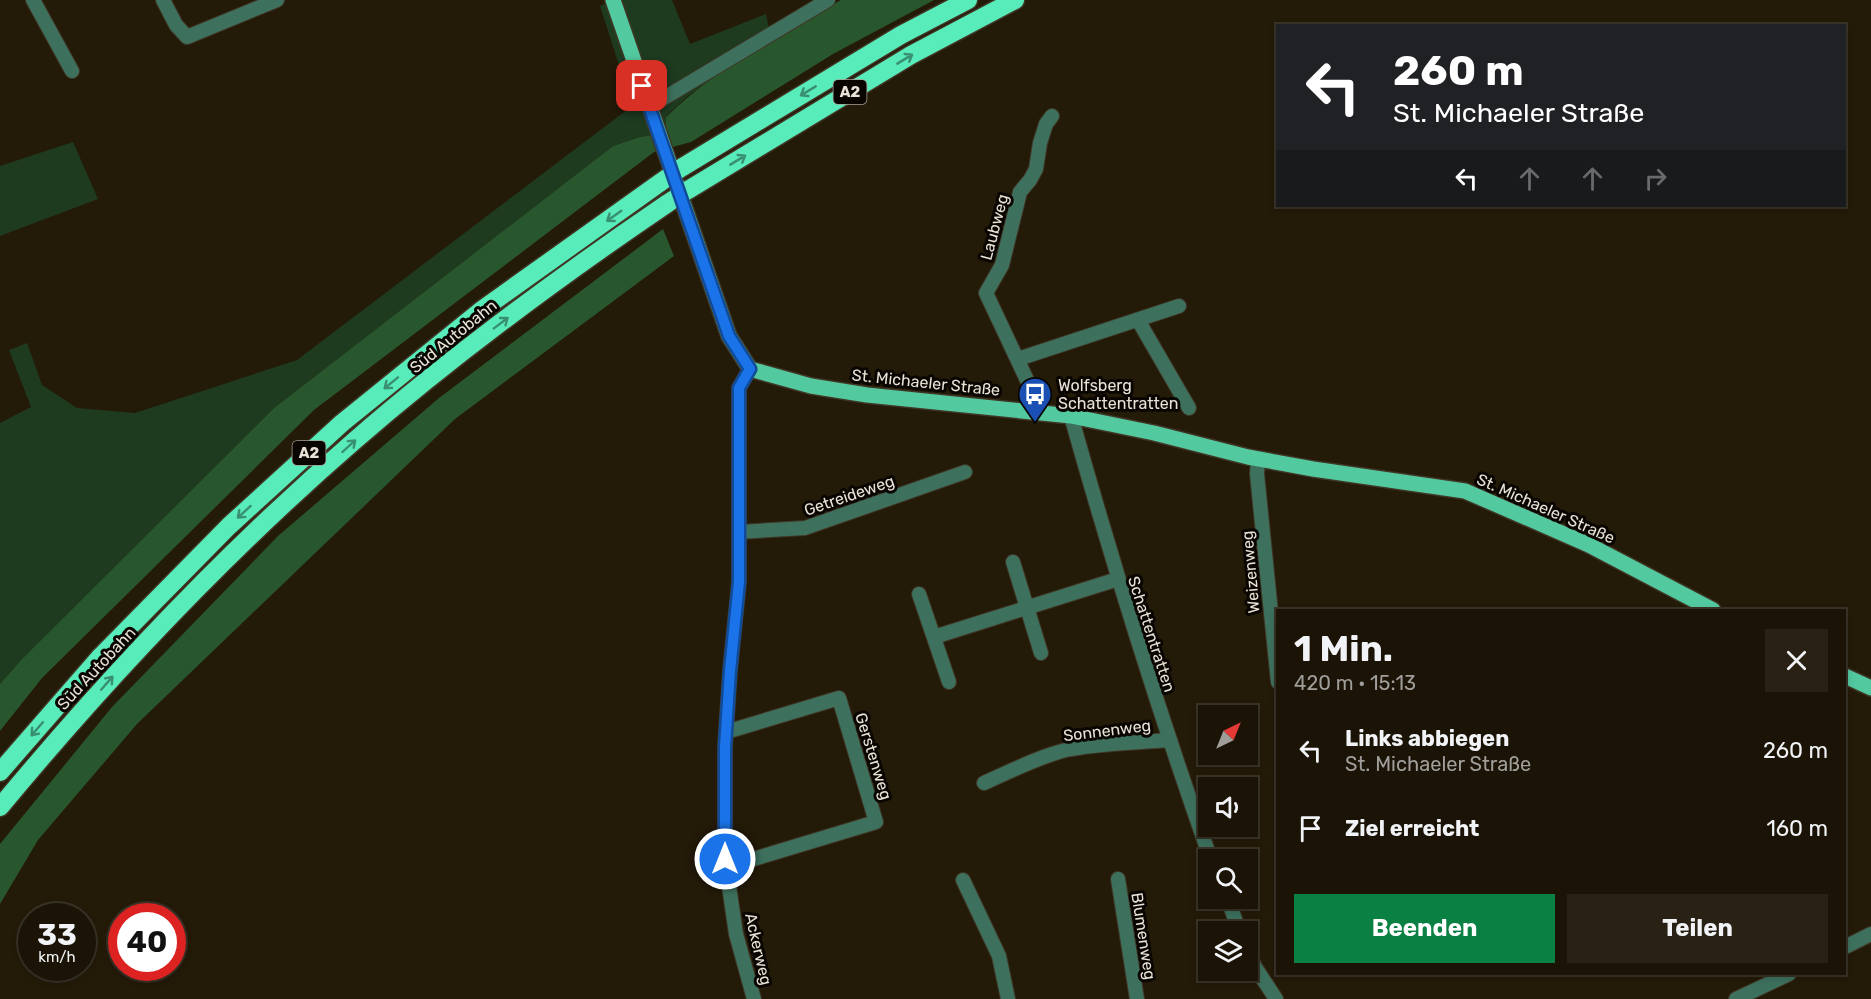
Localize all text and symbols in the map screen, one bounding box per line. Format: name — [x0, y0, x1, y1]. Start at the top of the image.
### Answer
text: 260 m — [1393, 46, 1524, 96]
icon: left — [1294, 48, 1372, 126]
one-way arrow — [896, 53, 913, 65]
pin — [616, 60, 667, 111]
icon: arrive — [625, 69, 658, 102]
road number: A2 — [834, 80, 866, 104]
one-way arrow — [800, 86, 817, 98]
text: St. Michaeler Straße — [1393, 97, 1644, 129]
one-way arrow — [729, 153, 746, 165]
icon: left — [1450, 162, 1483, 195]
icon: ahead — [1513, 162, 1546, 195]
icon: ahead — [1576, 162, 1609, 195]
icon: right — [1639, 162, 1672, 195]
street label: Laubweg — [977, 192, 1012, 262]
one-way arrow — [606, 210, 622, 222]
street label: Süd Autobahn — [406, 296, 501, 377]
one-way arrow — [492, 316, 508, 329]
street label: St. Michaeler Straße — [851, 365, 1001, 400]
bus stop icon: Wolfsberg Schattentratten — [1017, 376, 1053, 423]
place label: Wolfsberg Schattentratten — [1058, 376, 1178, 413]
one-way arrow — [383, 377, 399, 390]
one-way arrow — [342, 439, 357, 453]
road number: A2 — [292, 441, 326, 465]
street label: St. Michaeler Straße — [1474, 469, 1618, 547]
street label: Getreideweg — [802, 471, 897, 520]
one-way arrow — [237, 505, 252, 519]
street label: Weizenweg — [1237, 530, 1264, 614]
street label: Schattentratten — [1124, 574, 1179, 694]
street label: Süd Autobahn — [53, 623, 139, 714]
text: 1 Min. — [1294, 627, 1393, 670]
button: close — [1765, 629, 1828, 692]
text: 420 m · 15:13 — [1294, 671, 1416, 695]
one-way arrow — [100, 676, 114, 691]
north arrow — [1198, 705, 1258, 765]
map controls — [1198, 705, 1258, 981]
street label: Gerstenweg — [851, 710, 896, 802]
street label: Sonnenweg — [1062, 716, 1152, 745]
one-way arrow — [30, 721, 44, 736]
text: Links abbiegen — [1345, 725, 1509, 752]
icon: left — [1294, 734, 1327, 767]
text: 260 m — [1763, 737, 1828, 764]
text: St. Michaeler Straße — [1345, 752, 1531, 776]
button: sound — [1198, 777, 1258, 837]
icon: arrive — [1294, 812, 1327, 845]
text: Ziel erreicht — [1345, 815, 1479, 842]
text: 160 m — [1766, 815, 1828, 842]
position arrow — [693, 827, 757, 891]
button: search — [1198, 849, 1258, 909]
street label: Blumenweg — [1127, 891, 1160, 981]
button: Beenden — [1294, 894, 1555, 963]
button: Teilen — [1567, 894, 1828, 963]
speed limit sign: 40 — [108, 903, 186, 981]
street label: Ackerweg — [741, 911, 776, 987]
text: 33 — [37, 917, 77, 953]
button: layers — [1198, 921, 1258, 981]
text: km/h — [38, 948, 76, 966]

